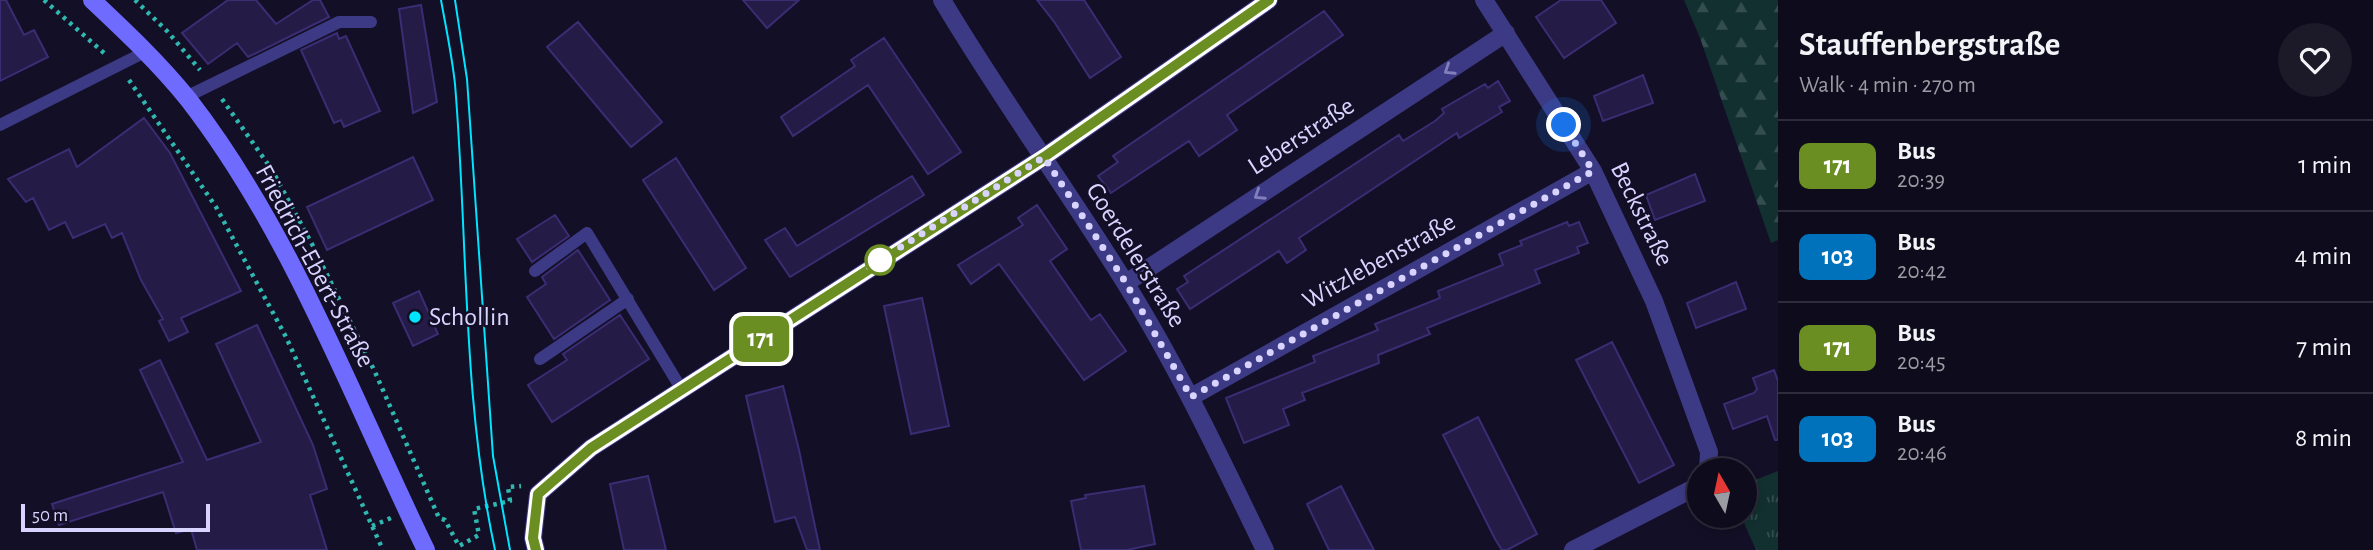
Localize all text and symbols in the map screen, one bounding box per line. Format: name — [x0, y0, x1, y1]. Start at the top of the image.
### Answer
button: heart — [2278, 23, 2352, 97]
text: Stauffenbergstraße — [1799, 29, 2060, 62]
one-way arrow — [1443, 62, 1456, 75]
text: Walk · 4 min · 270 m — [1799, 74, 1976, 97]
street label: Leberstraße — [1243, 92, 1359, 180]
your location — [1546, 107, 1581, 142]
text: Bus — [1897, 138, 1936, 164]
text: 1 min — [2298, 152, 2352, 178]
text: 171 — [1824, 154, 1851, 178]
street label: Beckstraße — [1606, 158, 1678, 270]
street label: Friedrich-Ebert-Straße — [251, 160, 379, 372]
text: 20:39 — [1897, 169, 1945, 192]
street label: Goerdelerstraße — [1081, 178, 1191, 332]
one-way arrow — [1253, 187, 1266, 200]
street label: Witzlebenstraße — [1298, 208, 1460, 314]
text: Bus — [1897, 229, 1936, 255]
text: 4 min — [2295, 243, 2352, 269]
unlabelled marker — [865, 245, 895, 275]
text: 103 — [1822, 245, 1853, 269]
text: 20:42 — [1897, 260, 1946, 283]
place label: Schollin — [429, 304, 510, 330]
marker: Schollin — [407, 309, 423, 325]
line badge: 171 — [721, 316, 801, 362]
text: Bus — [1897, 320, 1936, 346]
text: 171 — [747, 327, 775, 351]
text: 7 min — [2296, 334, 2352, 360]
text: 171 — [1824, 336, 1851, 360]
text: 20:45 — [1897, 351, 1946, 374]
text: Bus — [1897, 411, 1936, 437]
text: 8 min — [2295, 425, 2352, 451]
text: 103 — [1822, 427, 1853, 451]
text: 20:46 — [1897, 442, 1947, 465]
north arrow — [1687, 458, 1757, 528]
map controls — [1687, 458, 1757, 528]
scale bar — [21, 501, 210, 533]
text: 50 m — [32, 506, 68, 525]

